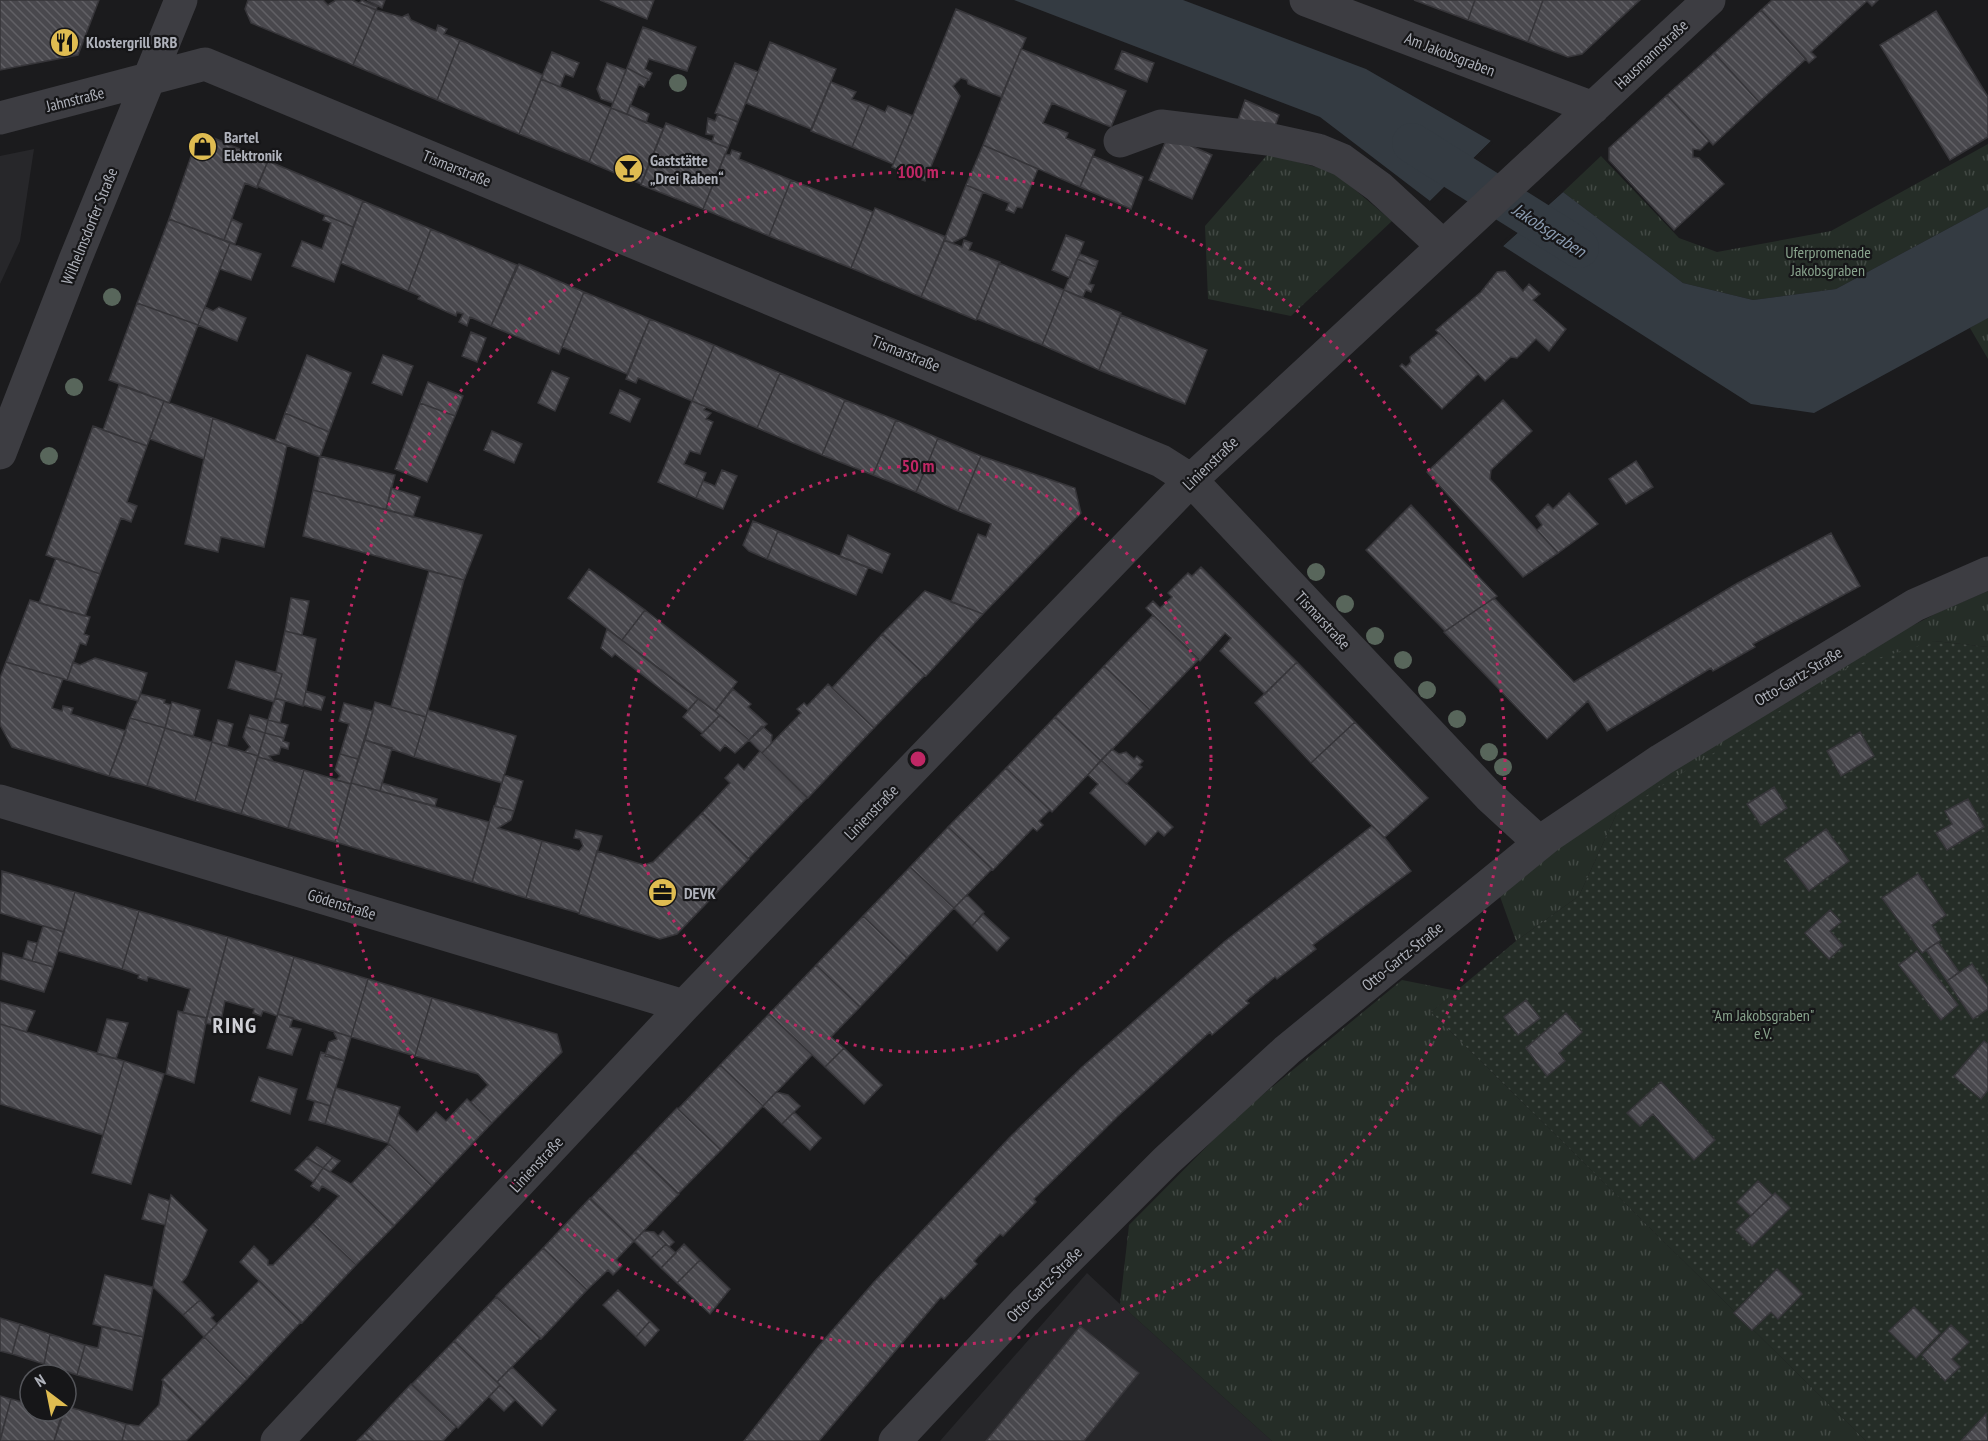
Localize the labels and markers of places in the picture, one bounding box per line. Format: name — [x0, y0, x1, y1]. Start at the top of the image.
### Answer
restaurant icon: Klostergrill BRB — [49, 26, 81, 58]
place label: Klostergrill BRB — [86, 32, 177, 52]
place label: Bartel Elektronik — [224, 127, 282, 165]
shop icon: Bartel Elektronik — [187, 130, 219, 162]
place label: Gaststätte „Drei Raben“ — [650, 150, 724, 188]
bar icon: Gaststätte „Drei Raben“ — [613, 153, 645, 185]
centre of rings — [908, 749, 928, 769]
office icon: DEVK — [647, 877, 679, 909]
place label: DEVK — [684, 883, 716, 903]

